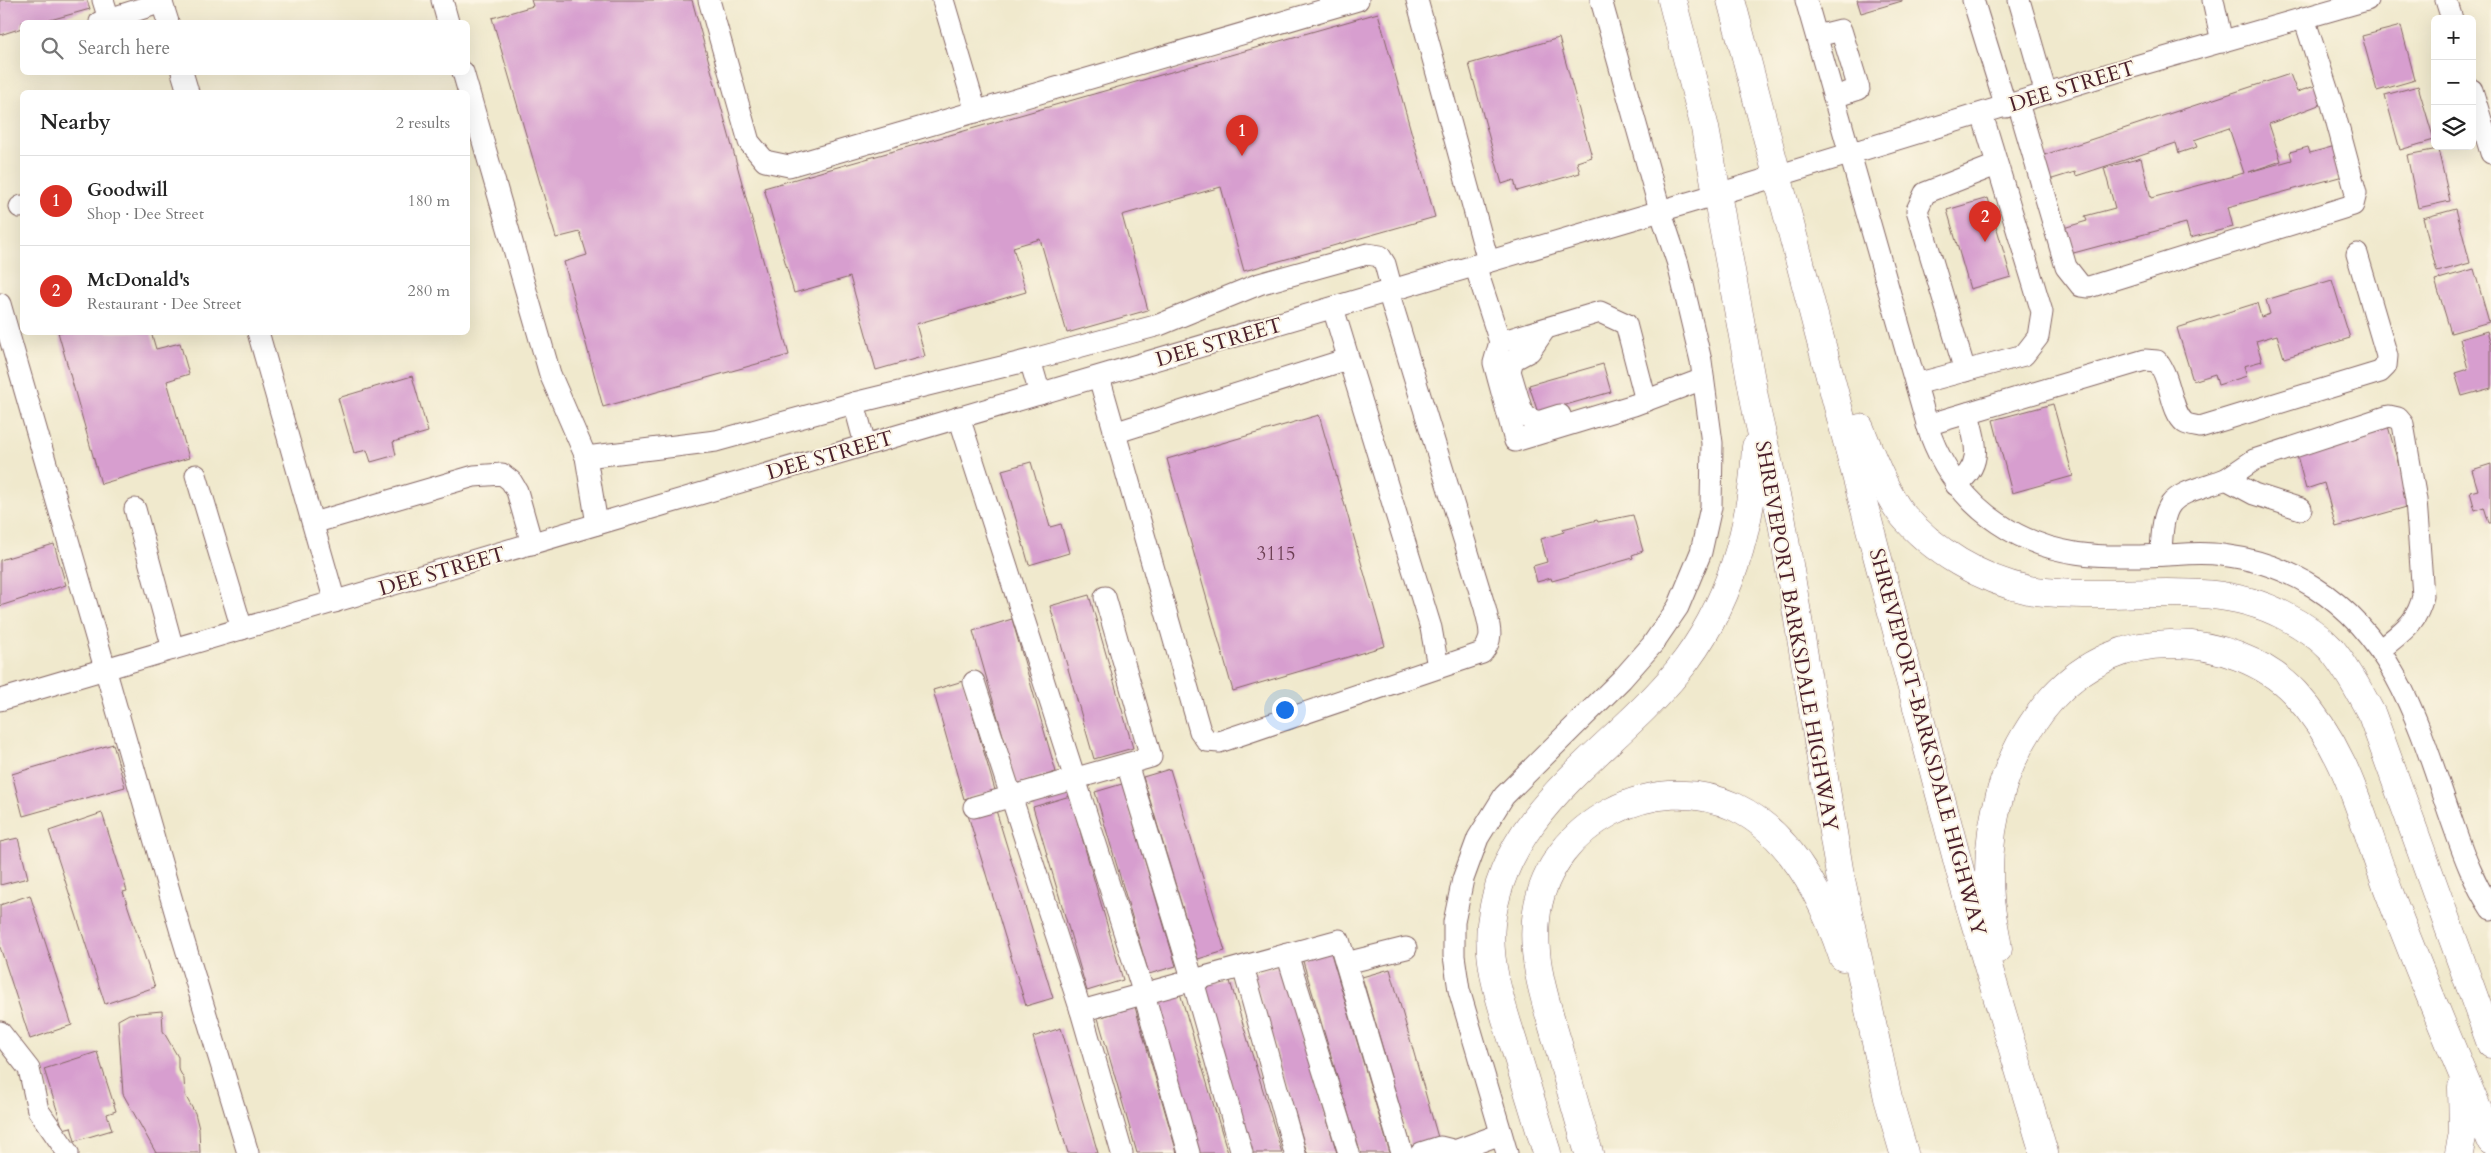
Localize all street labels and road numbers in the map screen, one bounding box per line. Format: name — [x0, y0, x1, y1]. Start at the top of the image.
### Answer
street label: DEE STREET — [2006, 54, 2139, 119]
street label: DEE STREET — [1152, 311, 1286, 374]
street label: DEE STREET — [763, 424, 897, 487]
street label: SHREVEPORT BARKSDALE HIGHWAY — [1748, 439, 1845, 834]
street label: DEE STREET — [375, 540, 509, 603]
street label: SHREVEPORT-BARKSDALE HIGHWAY — [1862, 545, 1993, 939]

